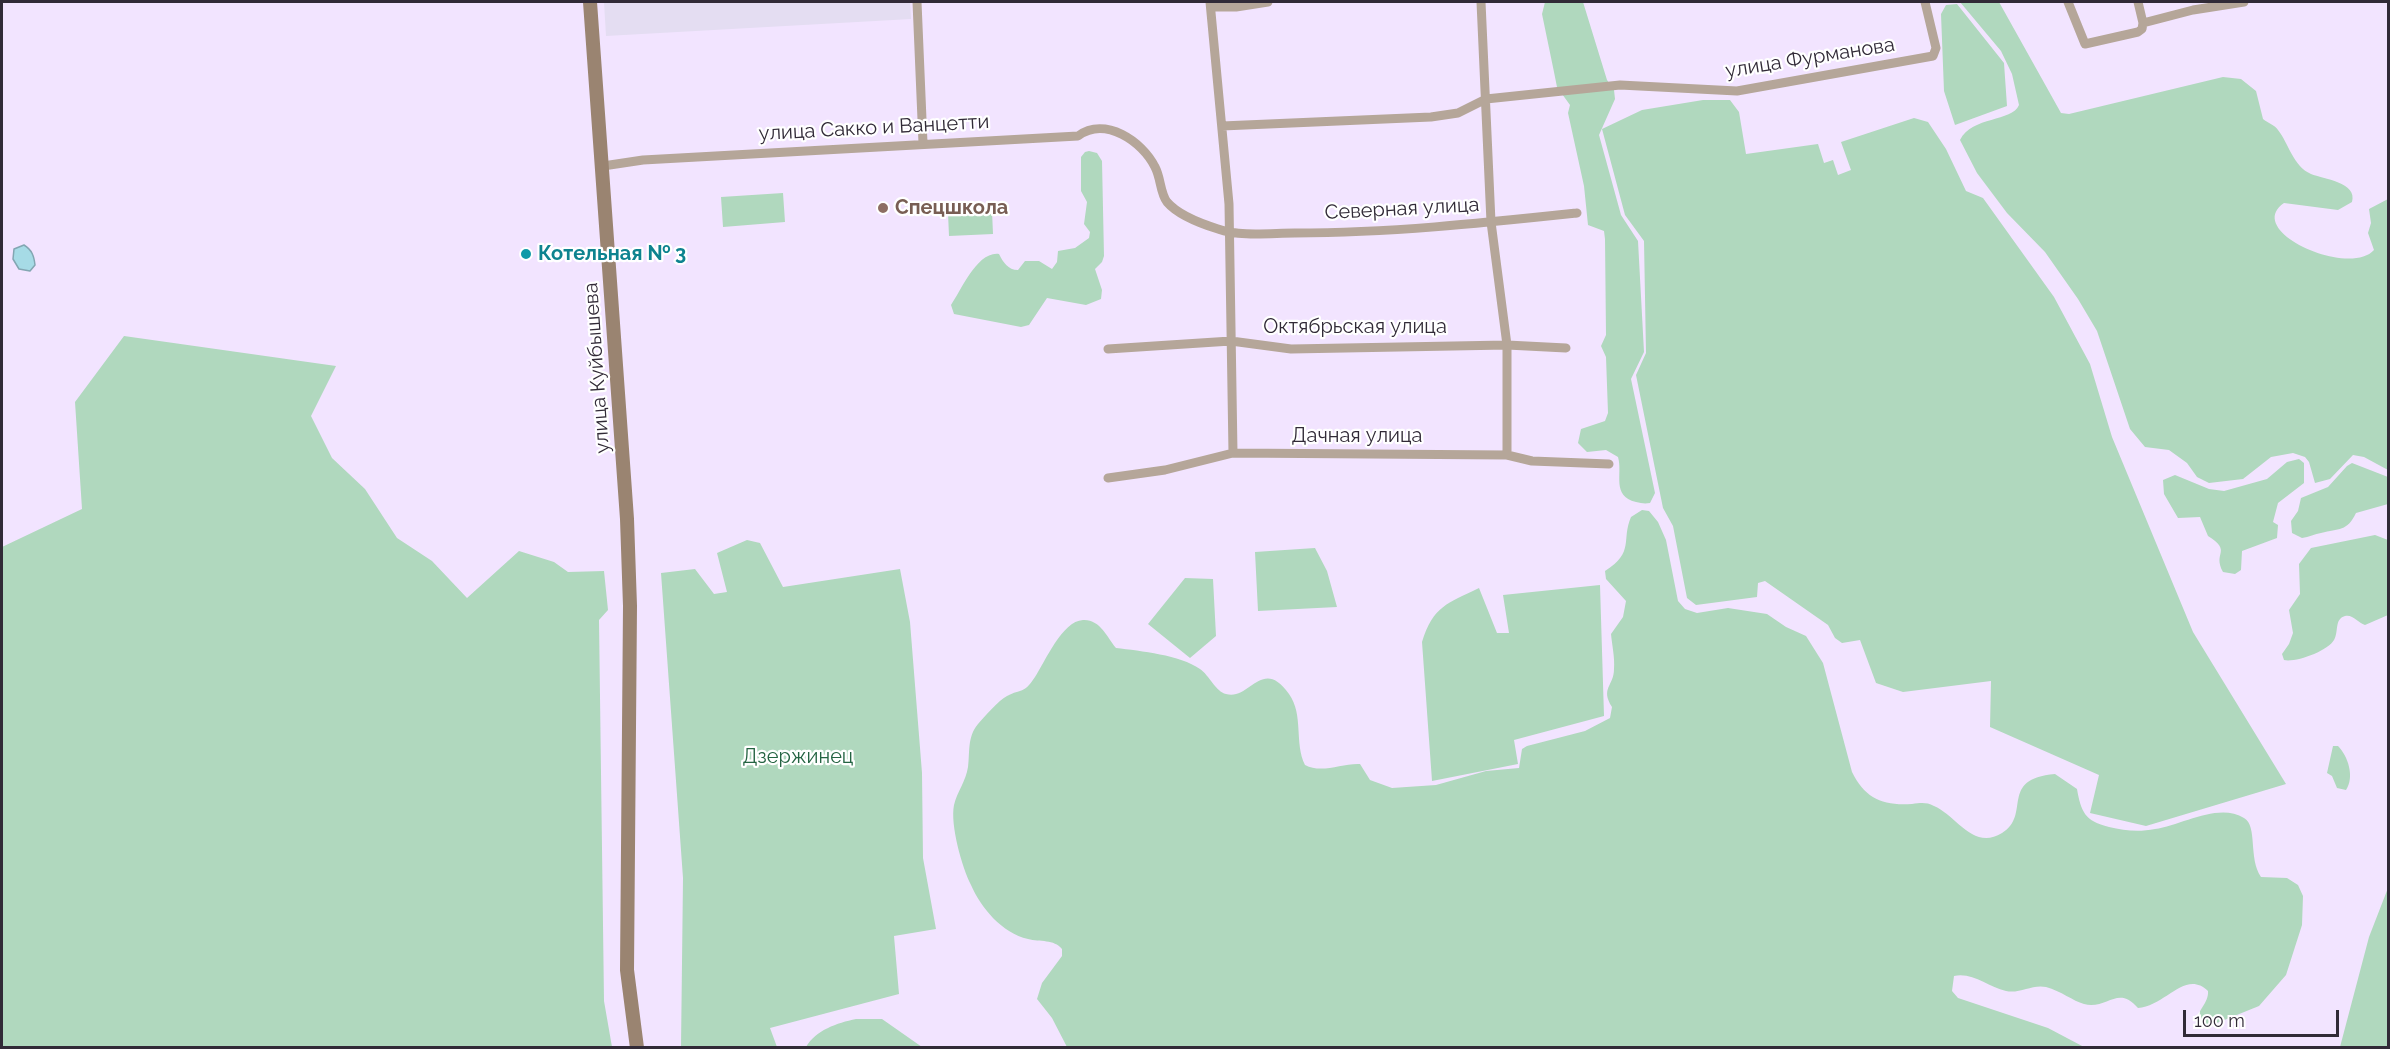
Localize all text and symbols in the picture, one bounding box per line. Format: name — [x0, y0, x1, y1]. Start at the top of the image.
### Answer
street label: улица Фурманова — [1724, 33, 1896, 83]
street label: улица Сакко и Ванцетти — [758, 110, 990, 146]
street label: Северная улица — [1324, 193, 1480, 225]
place label: Спецшкола — [895, 196, 1008, 220]
marker: Спецшкола — [876, 201, 890, 215]
place label: Котельная № 3 — [538, 242, 686, 266]
marker: Котельная № 3 — [519, 247, 533, 261]
street label: улица Куйбышева — [579, 282, 615, 454]
street label: Октябрьская улица — [1263, 315, 1447, 339]
street label: Дачная улица — [1292, 424, 1422, 448]
park label: Дзержинец — [743, 745, 853, 769]
scale bar — [2186, 998, 2342, 1036]
text: 100 m — [2194, 1010, 2245, 1031]

